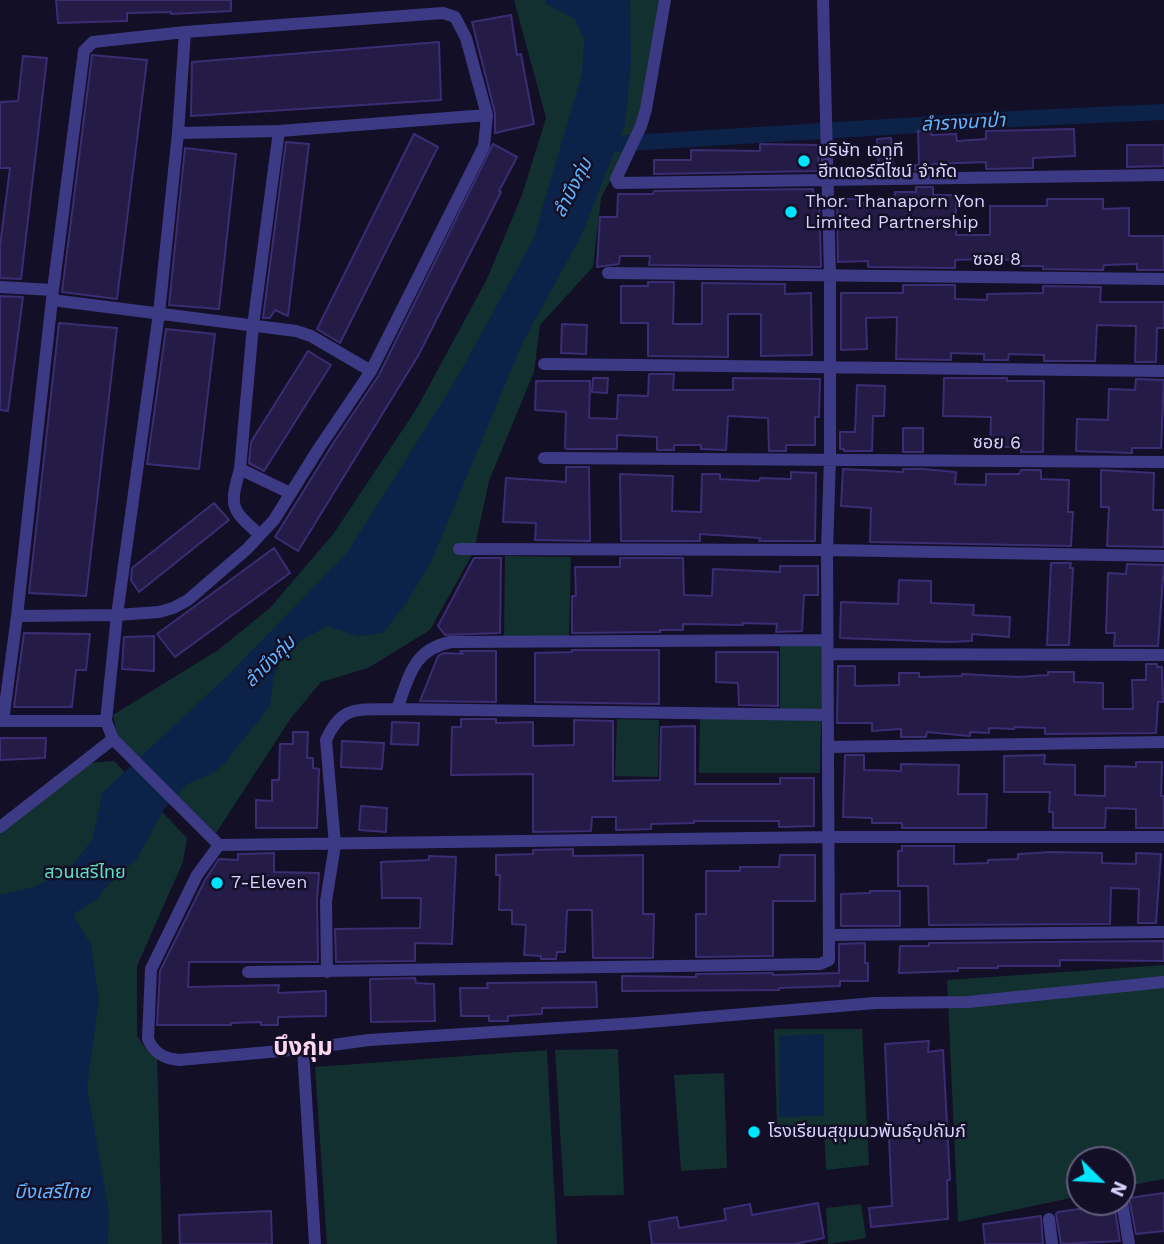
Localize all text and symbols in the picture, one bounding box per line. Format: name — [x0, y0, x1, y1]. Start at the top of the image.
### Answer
water label: ลำรางนาป่า — [920, 109, 1006, 137]
place label: บริษัท เอทูที ฮีทเตอร์ดีไซน์ จำกัด — [818, 140, 957, 182]
marker: บริษัท เอทูที ฮีทเตอร์ดีไซน์ จำกัด — [796, 153, 812, 169]
water label: ลำบึงกุ่ม — [548, 155, 598, 221]
place label: Thor. Thanaporn Yon Limited Partnership — [805, 191, 985, 234]
marker: Thor. Thanaporn Yon Limited Partnership — [783, 204, 799, 220]
street label: ซอย 8 — [973, 249, 1021, 271]
street label: ซอย 6 — [973, 432, 1021, 454]
water label: ลำบึงกุ่ม — [240, 632, 300, 692]
park label: สวนเสรีไทย — [44, 862, 126, 884]
place label: 7-Eleven — [231, 872, 307, 894]
marker: 7-Eleven — [209, 875, 225, 891]
district label: บึงกุ่ม — [273, 1034, 333, 1062]
place label: โรงเรียนสุขุมนวพันธ์อุปถัมภ์ — [768, 1121, 966, 1143]
marker: โรงเรียนสุขุมนวพันธ์อุปถัมภ์ — [746, 1124, 762, 1140]
north arrow — [1066, 1146, 1136, 1216]
text: N — [1105, 1178, 1132, 1200]
water label: บึงเสรีไทย — [14, 1181, 90, 1203]

